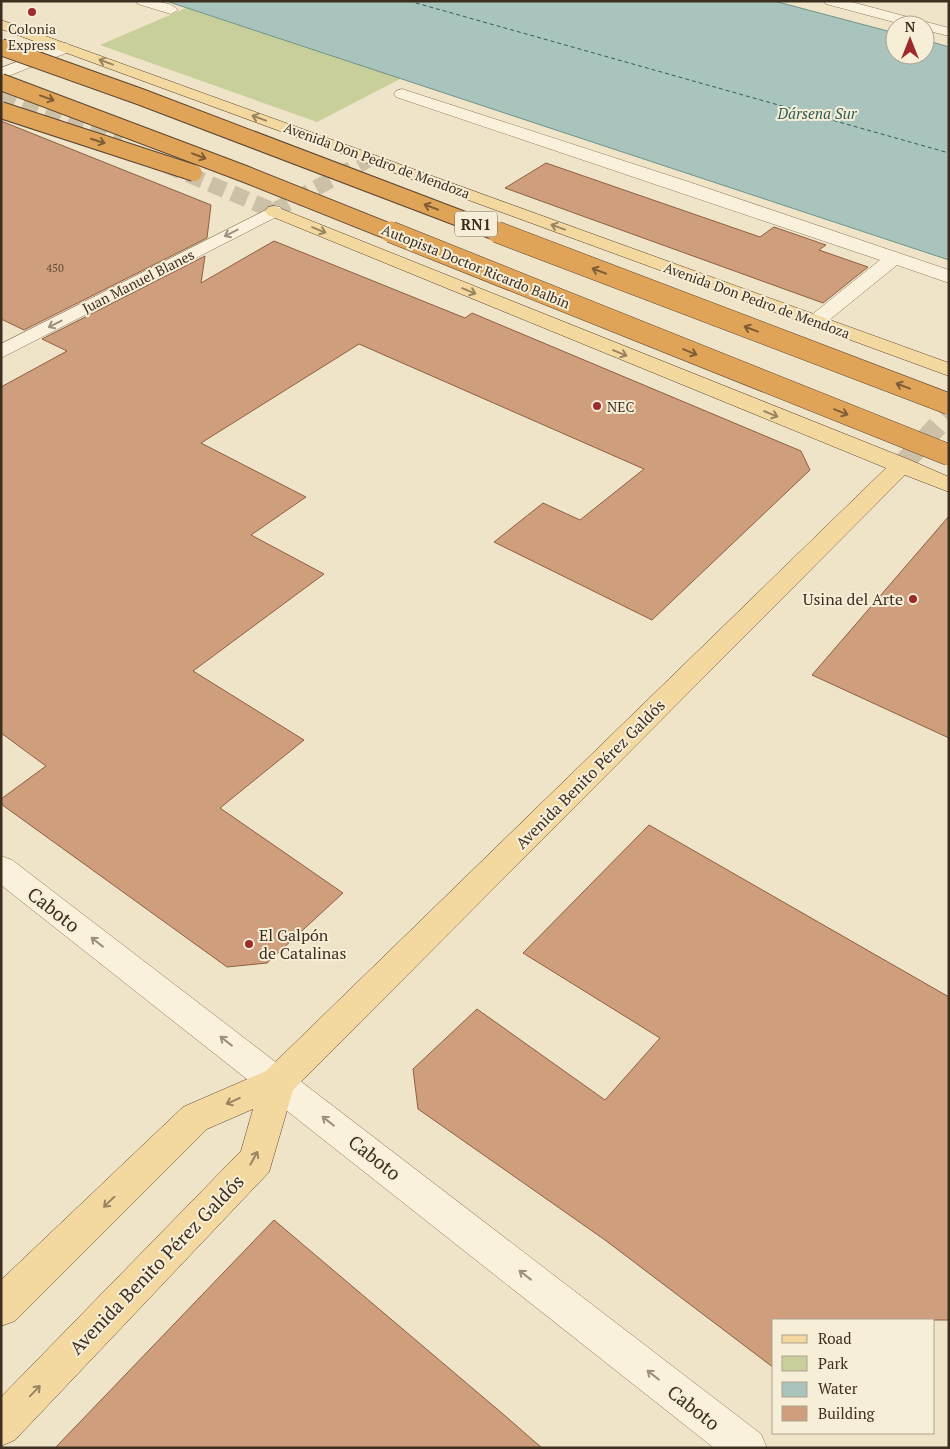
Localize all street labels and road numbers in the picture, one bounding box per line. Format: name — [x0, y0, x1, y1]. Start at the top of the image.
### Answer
street label: Avenida Don Pedro de Mendoza — [281, 117, 473, 203]
road number: RN1 — [455, 212, 497, 236]
street label: Autopista Doctor Ricardo Balbín — [379, 219, 574, 313]
street label: Juan Manuel Blanes — [79, 245, 197, 317]
street label: Avenida Don Pedro de Mendoza — [661, 257, 853, 343]
street label: Avenida Benito Pérez Galdós — [510, 694, 670, 854]
street label: Caboto — [23, 881, 85, 937]
street label: Caboto — [344, 1129, 406, 1185]
street label: Avenida Benito Pérez Galdós — [63, 1169, 249, 1359]
street label: Caboto — [663, 1379, 725, 1435]

